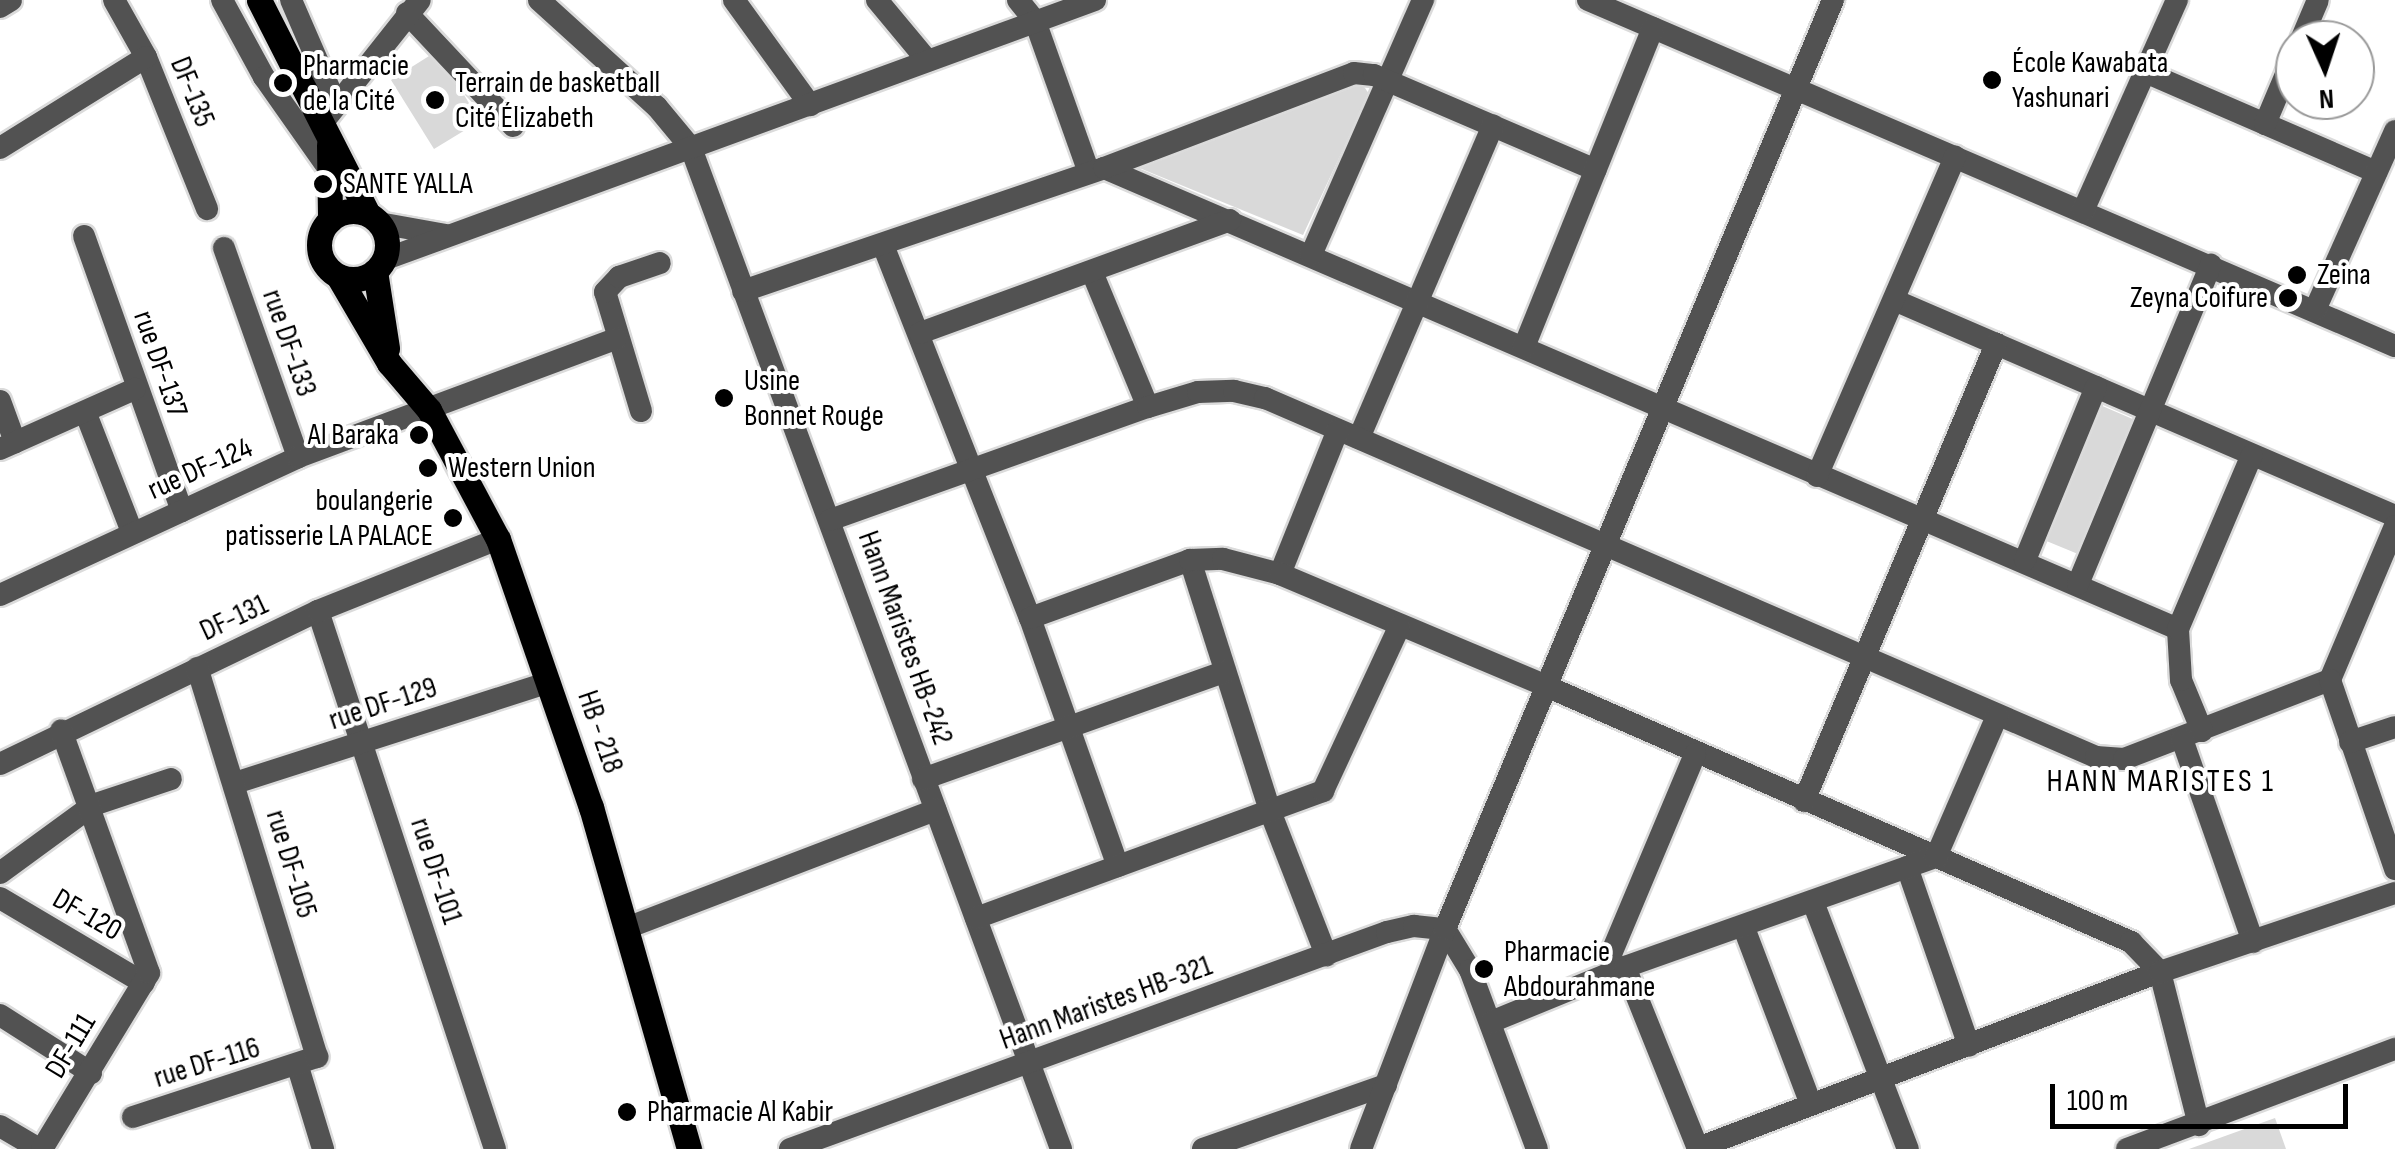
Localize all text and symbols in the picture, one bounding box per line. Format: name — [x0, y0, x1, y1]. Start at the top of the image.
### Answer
north arrow — [2275, 20, 2375, 120]
place label: École Kawabata Yashunari — [2012, 45, 2168, 116]
place label: Pharmacie de la Cité — [303, 48, 409, 118]
street label: DF-135 — [162, 52, 222, 132]
place label: Terrain de basketball Cité Élizabeth — [455, 65, 660, 136]
marker: École Kawabata Yashunari — [1981, 69, 2003, 91]
marker: Pharmacie de la Cité — [272, 72, 294, 94]
text: N — [2318, 82, 2335, 115]
marker: Terrain de basketball Cité Élizabeth — [424, 89, 446, 111]
place label: SANTE YALLA — [343, 166, 473, 202]
marker: SANTE YALLA — [312, 173, 334, 195]
place label: Zeina — [2317, 257, 2371, 293]
marker: Zeina — [2286, 264, 2308, 286]
place label: Zeyna Coifure — [2130, 280, 2268, 316]
street label: rue DF-133 — [254, 285, 324, 401]
marker: Zeyna Coifure — [2277, 287, 2299, 309]
street label: rue DF-137 — [125, 306, 195, 422]
place label: Usine Bonnet Rouge — [744, 363, 884, 434]
marker: Usine Bonnet Rouge — [713, 387, 735, 409]
place label: Al Baraka — [308, 417, 399, 453]
marker: Al Baraka — [408, 424, 430, 446]
street label: rue DF-124 — [142, 430, 258, 508]
place label: Western Union — [448, 450, 596, 486]
marker: Western Union — [417, 457, 439, 479]
place label: boulangerie patisserie LA PALACE — [225, 483, 433, 554]
marker: boulangerie patisserie LA PALACE — [442, 507, 464, 529]
street label: Hann Maristes HB-242 — [850, 526, 960, 750]
street label: DF-131 — [194, 587, 274, 649]
street label: rue DF-129 — [324, 670, 442, 738]
street label: HB - 218 — [569, 686, 631, 778]
district label: HANN MARISTES 1 — [2047, 763, 2275, 801]
street label: rue DF-105 — [258, 806, 324, 922]
street label: rue DF-101 — [402, 813, 470, 929]
street label: DF-120 — [46, 881, 128, 949]
place label: Pharmacie Abdourahmane — [1504, 934, 1655, 1004]
street label: Hann Maristes HB-321 — [995, 948, 1217, 1058]
marker: Pharmacie Abdourahmane — [1473, 958, 1495, 980]
street label: DF-111 — [38, 1007, 104, 1085]
street label: rue DF-116 — [150, 1030, 264, 1096]
scale bar — [2055, 1064, 2352, 1126]
text: 100 m — [2067, 1083, 2128, 1119]
place label: Pharmacie Al Kabir — [647, 1094, 833, 1130]
marker: Pharmacie Al Kabir — [616, 1101, 638, 1123]

